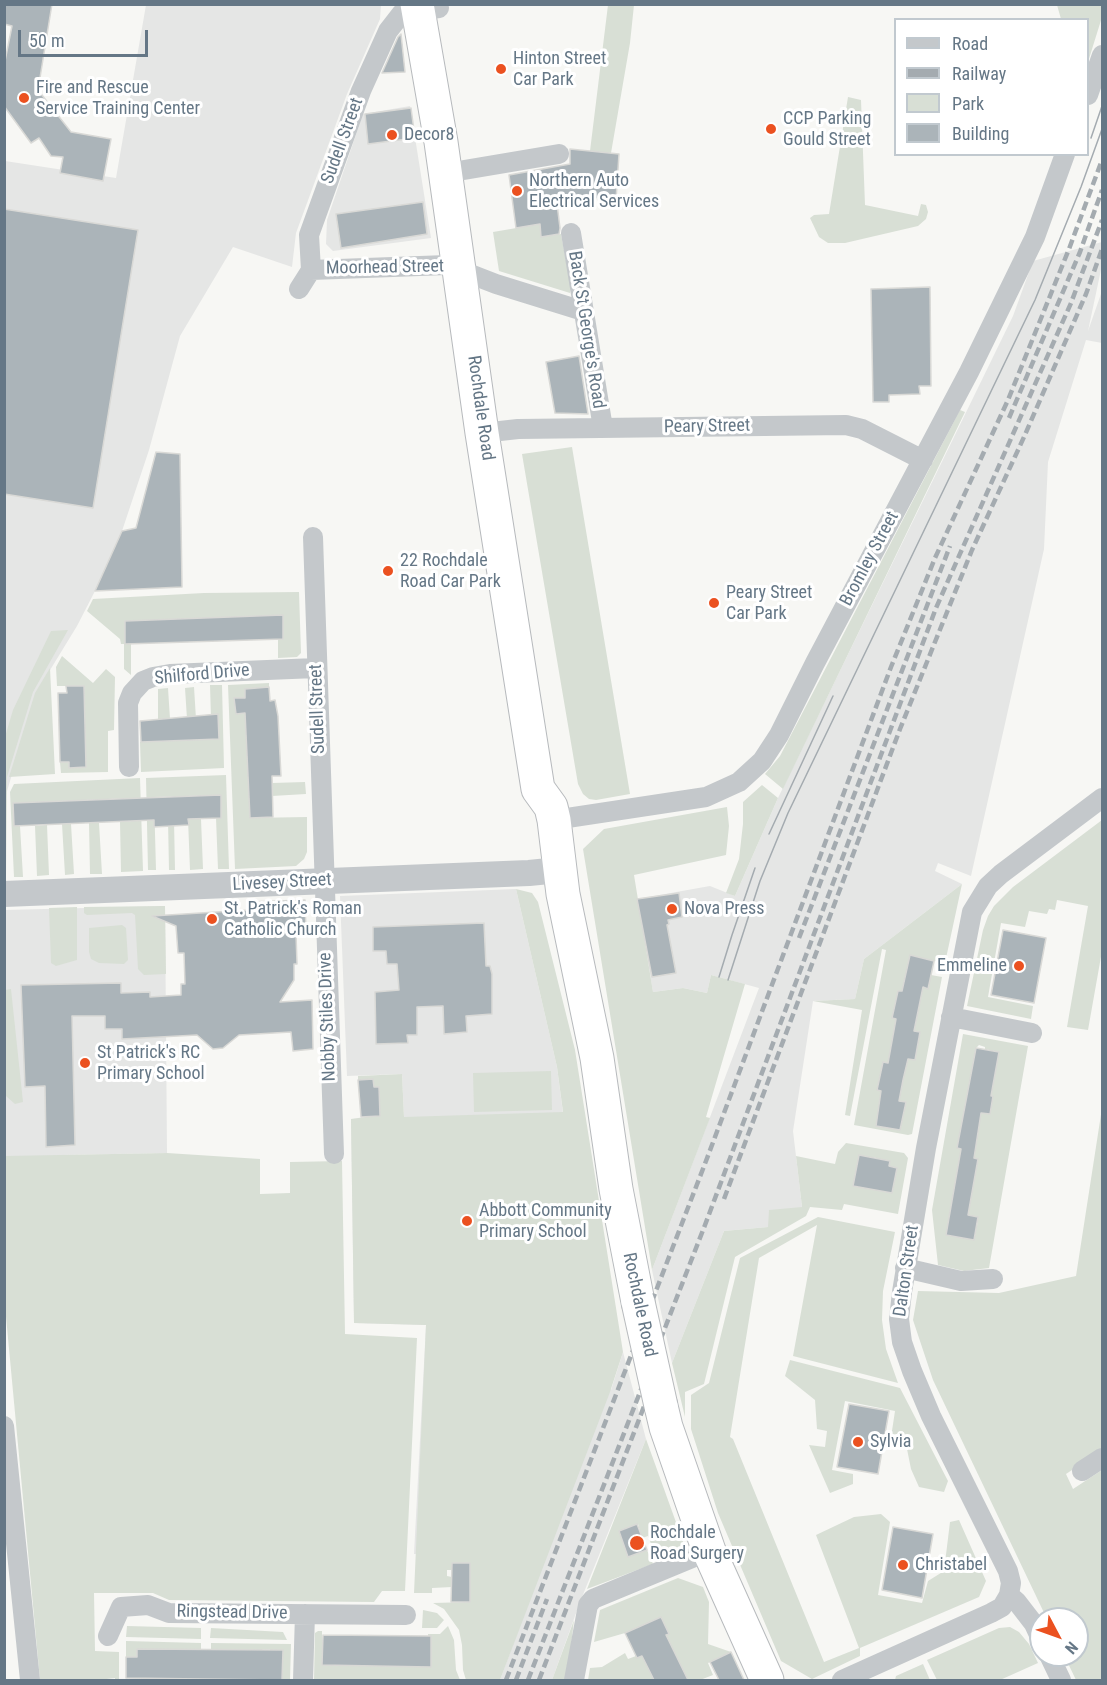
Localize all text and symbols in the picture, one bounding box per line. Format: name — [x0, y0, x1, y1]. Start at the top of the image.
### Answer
scale bar — [21, 18, 152, 56]
legend — [894, 18, 1089, 156]
text: 50 m — [29, 30, 64, 51]
text: Road — [952, 33, 988, 54]
place label: Hinton Street Car Park — [513, 48, 606, 90]
marker: Hinton Street Car Park — [494, 62, 508, 76]
text: Railway — [952, 63, 1006, 84]
place label: Fire and Rescue Service Training Center — [36, 77, 200, 119]
marker: Fire and Rescue Service Training Center — [17, 91, 31, 105]
text: Park — [952, 93, 984, 114]
street label: Sudell Street — [317, 95, 369, 187]
place label: CCP Parking Gould Street — [783, 108, 871, 150]
marker: CCP Parking Gould Street — [764, 122, 778, 136]
text: Building — [952, 123, 1009, 144]
place label: Decor8 — [404, 124, 454, 146]
marker: Decor8 — [385, 128, 399, 142]
place label: Northern Auto Electrical Services — [529, 170, 659, 213]
marker: Northern Auto Electrical Services — [510, 184, 524, 198]
street label: Back St George's Road — [563, 250, 609, 410]
street label: Moorhead Street — [326, 256, 444, 280]
street label: Rochdale Road — [462, 354, 498, 462]
street label: Peary Street — [664, 415, 750, 439]
street label: Bromley Street — [836, 508, 904, 610]
place label: 22 Rochdale Road Car Park — [400, 550, 501, 592]
marker: 22 Rochdale Road Car Park — [381, 564, 395, 578]
place label: Peary Street Car Park — [726, 582, 812, 624]
marker: Peary Street Car Park — [707, 596, 721, 610]
street label: Shilford Drive — [154, 660, 250, 690]
street label: Sudell Street — [306, 664, 330, 754]
street label: Livesey Street — [232, 870, 332, 896]
place label: St. Patrick's Roman Catholic Church — [224, 898, 362, 940]
place label: Nova Press — [684, 898, 765, 920]
marker: Nova Press — [665, 902, 679, 916]
marker: St. Patrick's Roman Catholic Church — [205, 912, 219, 926]
street label: Nobby Stiles Drive — [315, 952, 341, 1082]
place label: Emmeline — [937, 955, 1007, 977]
marker: Emmeline — [1012, 959, 1026, 973]
place label: St Patrick's RC Primary School — [97, 1042, 205, 1084]
marker: St Patrick's RC Primary School — [78, 1056, 92, 1070]
place label: Abbott Community Primary School — [479, 1200, 612, 1242]
marker: Abbott Community Primary School — [460, 1214, 474, 1228]
street label: Dalton Street — [890, 1224, 924, 1318]
street label: Rochdale Road — [617, 1251, 661, 1359]
place label: Sylvia — [870, 1431, 911, 1453]
marker: Sylvia — [851, 1435, 865, 1449]
place label: Rochdale Road Surgery — [650, 1522, 744, 1564]
marker: Rochdale Road Surgery — [628, 1534, 646, 1552]
place label: Christabel — [915, 1554, 987, 1576]
marker: Christabel — [896, 1558, 910, 1572]
street label: Ringstead Drive — [176, 1601, 288, 1625]
north arrow — [1029, 1607, 1089, 1667]
text: N — [1061, 1638, 1082, 1658]

